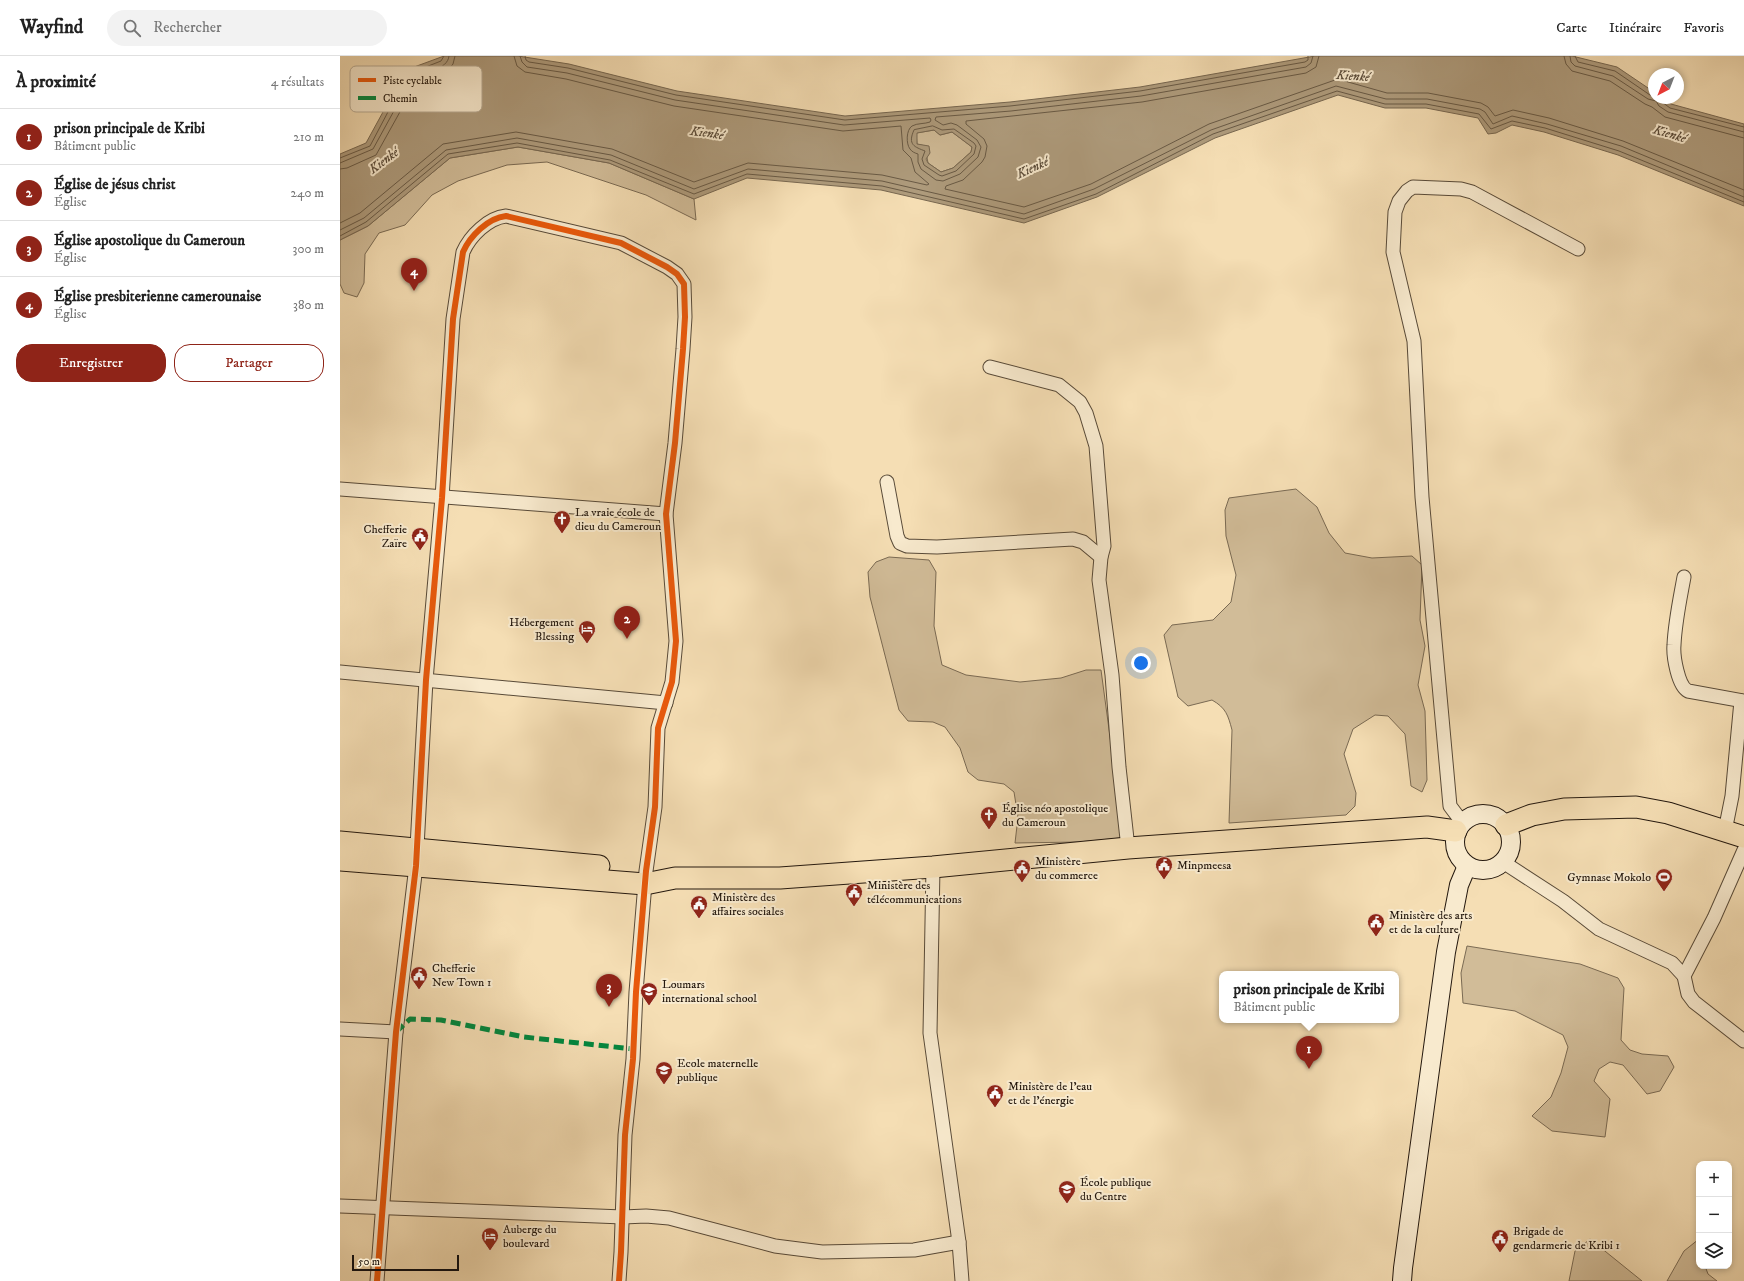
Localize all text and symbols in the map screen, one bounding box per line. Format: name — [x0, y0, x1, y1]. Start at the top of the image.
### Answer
search box — [107, 10, 387, 46]
text: Wayfind — [20, 16, 83, 39]
icon: search — [121, 17, 143, 39]
text: Rechercher — [153, 18, 222, 37]
text: Carte — [1556, 19, 1587, 37]
text: Itinéraire — [1609, 19, 1662, 37]
text: Favoris — [1684, 19, 1724, 37]
legend — [350, 66, 482, 112]
water label: Kienké — [1335, 67, 1373, 85]
north arrow — [1648, 68, 1684, 104]
text: À proximité — [16, 71, 96, 93]
text: 4 résultats — [271, 74, 324, 90]
text: Piste cyclable — [383, 74, 442, 88]
text: Chemin — [383, 92, 418, 106]
text: prison principale de Kribi — [54, 119, 205, 138]
water label: Kienké — [1650, 121, 1690, 147]
water label: Kienké — [688, 123, 727, 144]
text: 1 — [27, 129, 31, 145]
text: 210 m — [293, 129, 324, 145]
text: Bâtiment public — [54, 138, 136, 154]
water label: Kienké — [365, 143, 404, 178]
water label: Kienké — [1013, 153, 1053, 183]
text: Église de jésus christ — [54, 175, 176, 194]
text: 2 — [26, 185, 32, 201]
text: 240 m — [291, 185, 324, 201]
text: Église — [54, 194, 87, 210]
text: Église apostolique du Cameroun — [54, 231, 245, 250]
text: 3 — [27, 241, 31, 257]
text: 300 m — [293, 241, 324, 257]
text: Église — [54, 250, 87, 266]
pin: 4 — [401, 258, 427, 291]
text: Église presbiterienne camerounaise — [54, 287, 261, 306]
text: 4 — [25, 297, 33, 313]
text: 380 m — [293, 297, 324, 313]
text: Église — [54, 306, 87, 322]
button: Enregistrer — [16, 344, 166, 382]
button: Partager — [174, 344, 324, 382]
place label: La vraie école de dieu du Cameroun — [575, 505, 662, 534]
church icon: La vraie école de dieu du Cameroun — [552, 509, 572, 534]
place label: Chefferie Zaïre — [364, 522, 407, 551]
public building icon: Chefferie Zaïre — [410, 526, 430, 551]
pin: 2 — [614, 606, 640, 639]
place label: Hébergement Blessing — [509, 615, 574, 644]
hotel icon: Hébergement Blessing — [577, 619, 597, 644]
your location — [1131, 653, 1151, 673]
place label: Église néo apostolique du Cameroun — [1002, 801, 1108, 830]
church icon: Église néo apostolique du Cameroun — [979, 805, 999, 830]
place label: Ministère du commerce — [1035, 854, 1098, 883]
public building icon: Minpmeesa — [1154, 855, 1174, 880]
public building icon: Ministère du commerce — [1012, 858, 1032, 883]
place label: Minpmeesa — [1177, 858, 1232, 873]
sports icon: Gymnase Mokolo — [1654, 867, 1674, 892]
place label: Gymnase Mokolo — [1567, 870, 1651, 885]
place label: Ministère des télécommunications — [867, 878, 962, 907]
public building icon: Ministère des télécommunications — [844, 882, 864, 907]
place label: Ministère des affaires sociales — [712, 890, 784, 919]
public building icon: Ministère des affaires sociales — [689, 894, 709, 919]
place label: Ministère des arts et de la culture — [1389, 908, 1472, 937]
public building icon: Ministère des arts et de la culture — [1366, 912, 1386, 937]
place label: Chefferie New Town 1 — [432, 961, 491, 990]
public building icon: Chefferie New Town 1 — [409, 965, 429, 990]
popup — [1219, 971, 1399, 1023]
pin: 3 — [596, 974, 622, 1007]
place label: Loumars international school — [662, 977, 757, 1006]
text: prison principale de Kribi — [1234, 980, 1384, 999]
school or university icon: Loumars international school — [639, 981, 659, 1006]
text: Bâtiment public — [1234, 999, 1315, 1015]
pin: 1 — [1296, 1036, 1322, 1069]
place label: Ecole maternelle publique — [676, 1056, 758, 1085]
school or university icon: Ecole maternelle publique — [654, 1060, 674, 1085]
place label: Ministère de l'eau et de l'énergie — [1008, 1079, 1092, 1108]
public building icon: Ministère de l'eau et de l'énergie — [985, 1083, 1005, 1108]
map controls — [1696, 1161, 1732, 1269]
button: + — [1696, 1161, 1732, 1197]
place label: École publique du Centre — [1080, 1175, 1151, 1204]
school or university icon: École publique du Centre — [1057, 1179, 1077, 1204]
button: − — [1696, 1197, 1732, 1233]
place label: Auberge du boulevard — [503, 1222, 557, 1251]
place label: Brigade de gendarmerie de Kribi 1 — [1513, 1224, 1620, 1253]
hotel icon: Auberge du boulevard — [480, 1226, 500, 1251]
public building icon: Brigade de gendarmerie de Kribi 1 — [1490, 1228, 1510, 1253]
button: layers — [1696, 1233, 1732, 1269]
scale bar — [352, 1253, 459, 1272]
text: 50 m — [358, 1255, 380, 1269]

